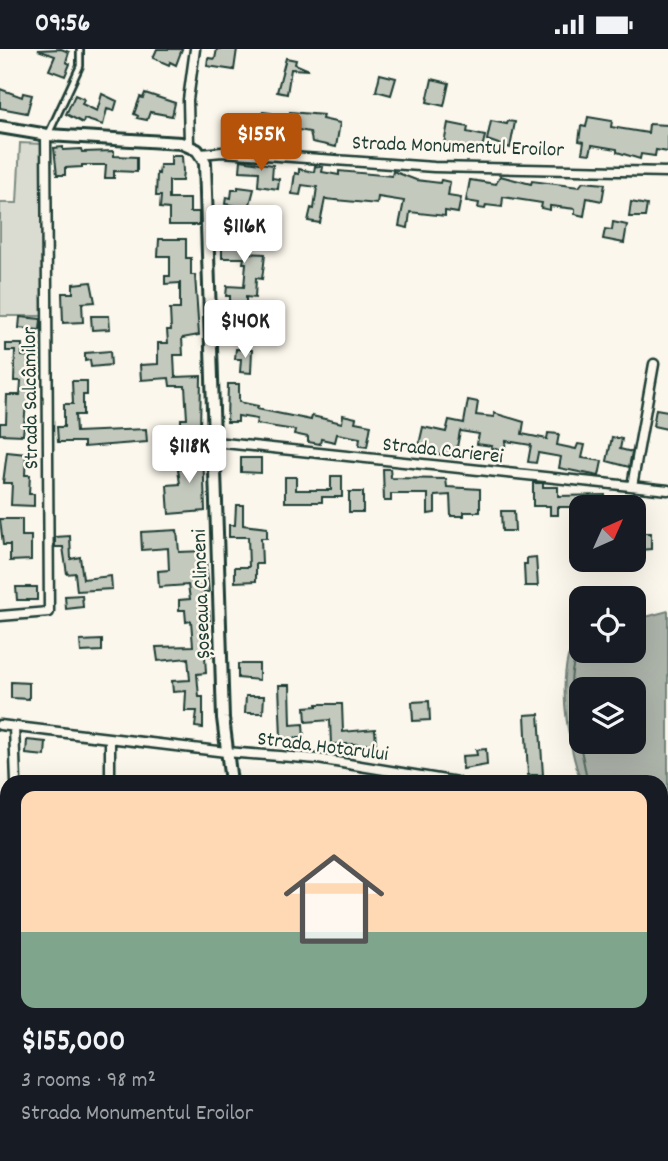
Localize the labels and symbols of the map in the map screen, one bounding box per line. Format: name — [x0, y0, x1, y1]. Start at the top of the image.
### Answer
pin: $155K — [212, 113, 310, 173]
street label: Strada Monumentul Eroilor — [351, 129, 565, 167]
pin: $116K — [195, 205, 293, 265]
pin: $140K — [196, 301, 294, 360]
street label: Strada Salcâmilor — [16, 326, 48, 469]
pin: $118K — [140, 425, 238, 485]
street label: Strada Carierei — [381, 431, 505, 473]
north arrow — [569, 495, 646, 572]
street label: Șoseaua Clinceni — [186, 528, 220, 659]
street label: Strada Hotarului — [255, 725, 390, 771]

